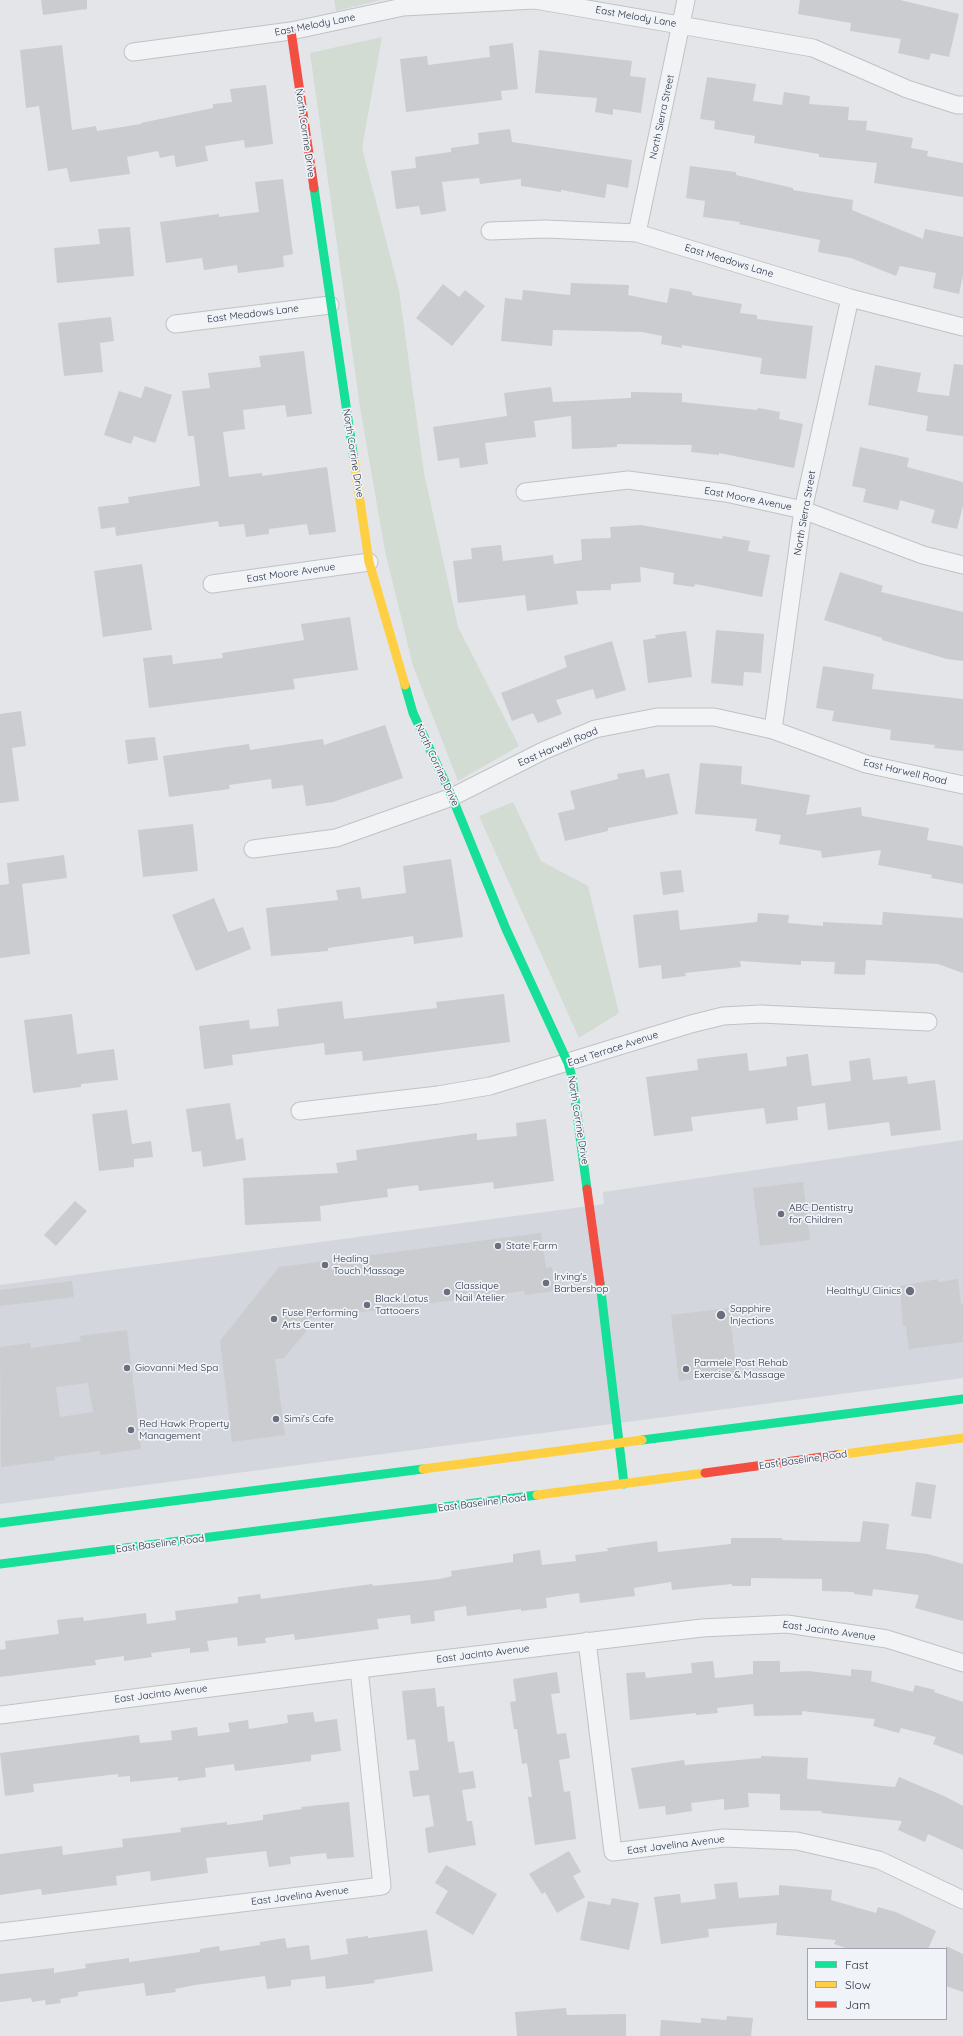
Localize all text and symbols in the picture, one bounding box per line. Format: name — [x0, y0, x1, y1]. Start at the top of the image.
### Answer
street label: East Melody Lane — [595, 4, 677, 30]
street label: East Melody Lane — [274, 11, 356, 39]
street label: North Sierra Street — [647, 74, 677, 160]
street label: North Corrine Drive — [293, 88, 317, 178]
street label: East Meadows Lane — [683, 242, 775, 280]
street label: East Meadows Lane — [206, 302, 300, 326]
street label: North Corrine Drive — [340, 408, 366, 498]
street label: North Sierra Street — [792, 470, 818, 556]
street label: East Moore Avenue — [703, 485, 793, 513]
street label: East Moore Avenue — [246, 561, 336, 585]
street label: North Corrine Drive — [413, 722, 461, 808]
street label: East Harwell Road — [516, 725, 600, 769]
street label: East Harwell Road — [862, 757, 948, 787]
street label: East Terrace Avenue — [566, 1029, 660, 1069]
street label: North Corrine Drive — [565, 1075, 591, 1165]
place label: ABC Dentistry for Children — [789, 1202, 853, 1226]
marker: ABC Dentistry for Children — [776, 1209, 786, 1219]
place label: State Farm — [506, 1240, 557, 1252]
marker: State Farm — [493, 1241, 503, 1251]
place label: Healing Touch Massage — [333, 1253, 405, 1276]
marker: Healing Touch Massage — [320, 1260, 330, 1270]
place label: Irving's Barbershop — [554, 1271, 608, 1294]
marker: Irving's Barbershop — [541, 1278, 551, 1288]
place label: Classique Nail Atelier — [455, 1280, 505, 1304]
place label: HealthyU Clinics — [826, 1285, 901, 1297]
marker: HealthyU Clinics — [904, 1285, 916, 1297]
marker: Classique Nail Atelier — [442, 1287, 452, 1297]
place label: Black Lotus Tattooers — [375, 1293, 428, 1316]
marker: Black Lotus Tattooers — [362, 1300, 372, 1310]
place label: Sapphire Injections — [730, 1303, 774, 1326]
place label: Fuse Performing Arts Center — [282, 1307, 358, 1330]
marker: Sapphire Injections — [715, 1309, 727, 1321]
marker: Fuse Performing Arts Center — [269, 1314, 279, 1324]
place label: Parmele Post Rehab Exercise & Massage — [694, 1357, 788, 1380]
place label: Giovanni Med Spa — [135, 1362, 218, 1374]
marker: Giovanni Med Spa — [122, 1363, 132, 1373]
marker: Parmele Post Rehab Exercise & Massage — [681, 1364, 691, 1374]
place label: Simi's Cafe — [284, 1413, 334, 1425]
marker: Simi's Cafe — [271, 1414, 281, 1424]
place label: Red Hawk Property Management — [139, 1418, 229, 1442]
marker: Red Hawk Property Management — [126, 1425, 136, 1435]
street label: East Baseline Road — [758, 1448, 848, 1472]
street label: East Baseline Road — [437, 1492, 527, 1514]
street label: East Baseline Road — [115, 1533, 205, 1555]
street label: East Jacinto Avenue — [782, 1619, 876, 1643]
street label: East Jacinto Avenue — [436, 1642, 530, 1666]
street label: East Jacinto Avenue — [114, 1682, 208, 1706]
street label: East Javelina Avenue — [626, 1833, 726, 1857]
street label: East Javelina Avenue — [250, 1884, 350, 1908]
legend — [807, 1948, 947, 2020]
text: Fast — [845, 1957, 869, 1972]
text: Slow — [845, 1977, 871, 1992]
text: Jam — [845, 1997, 870, 2012]

